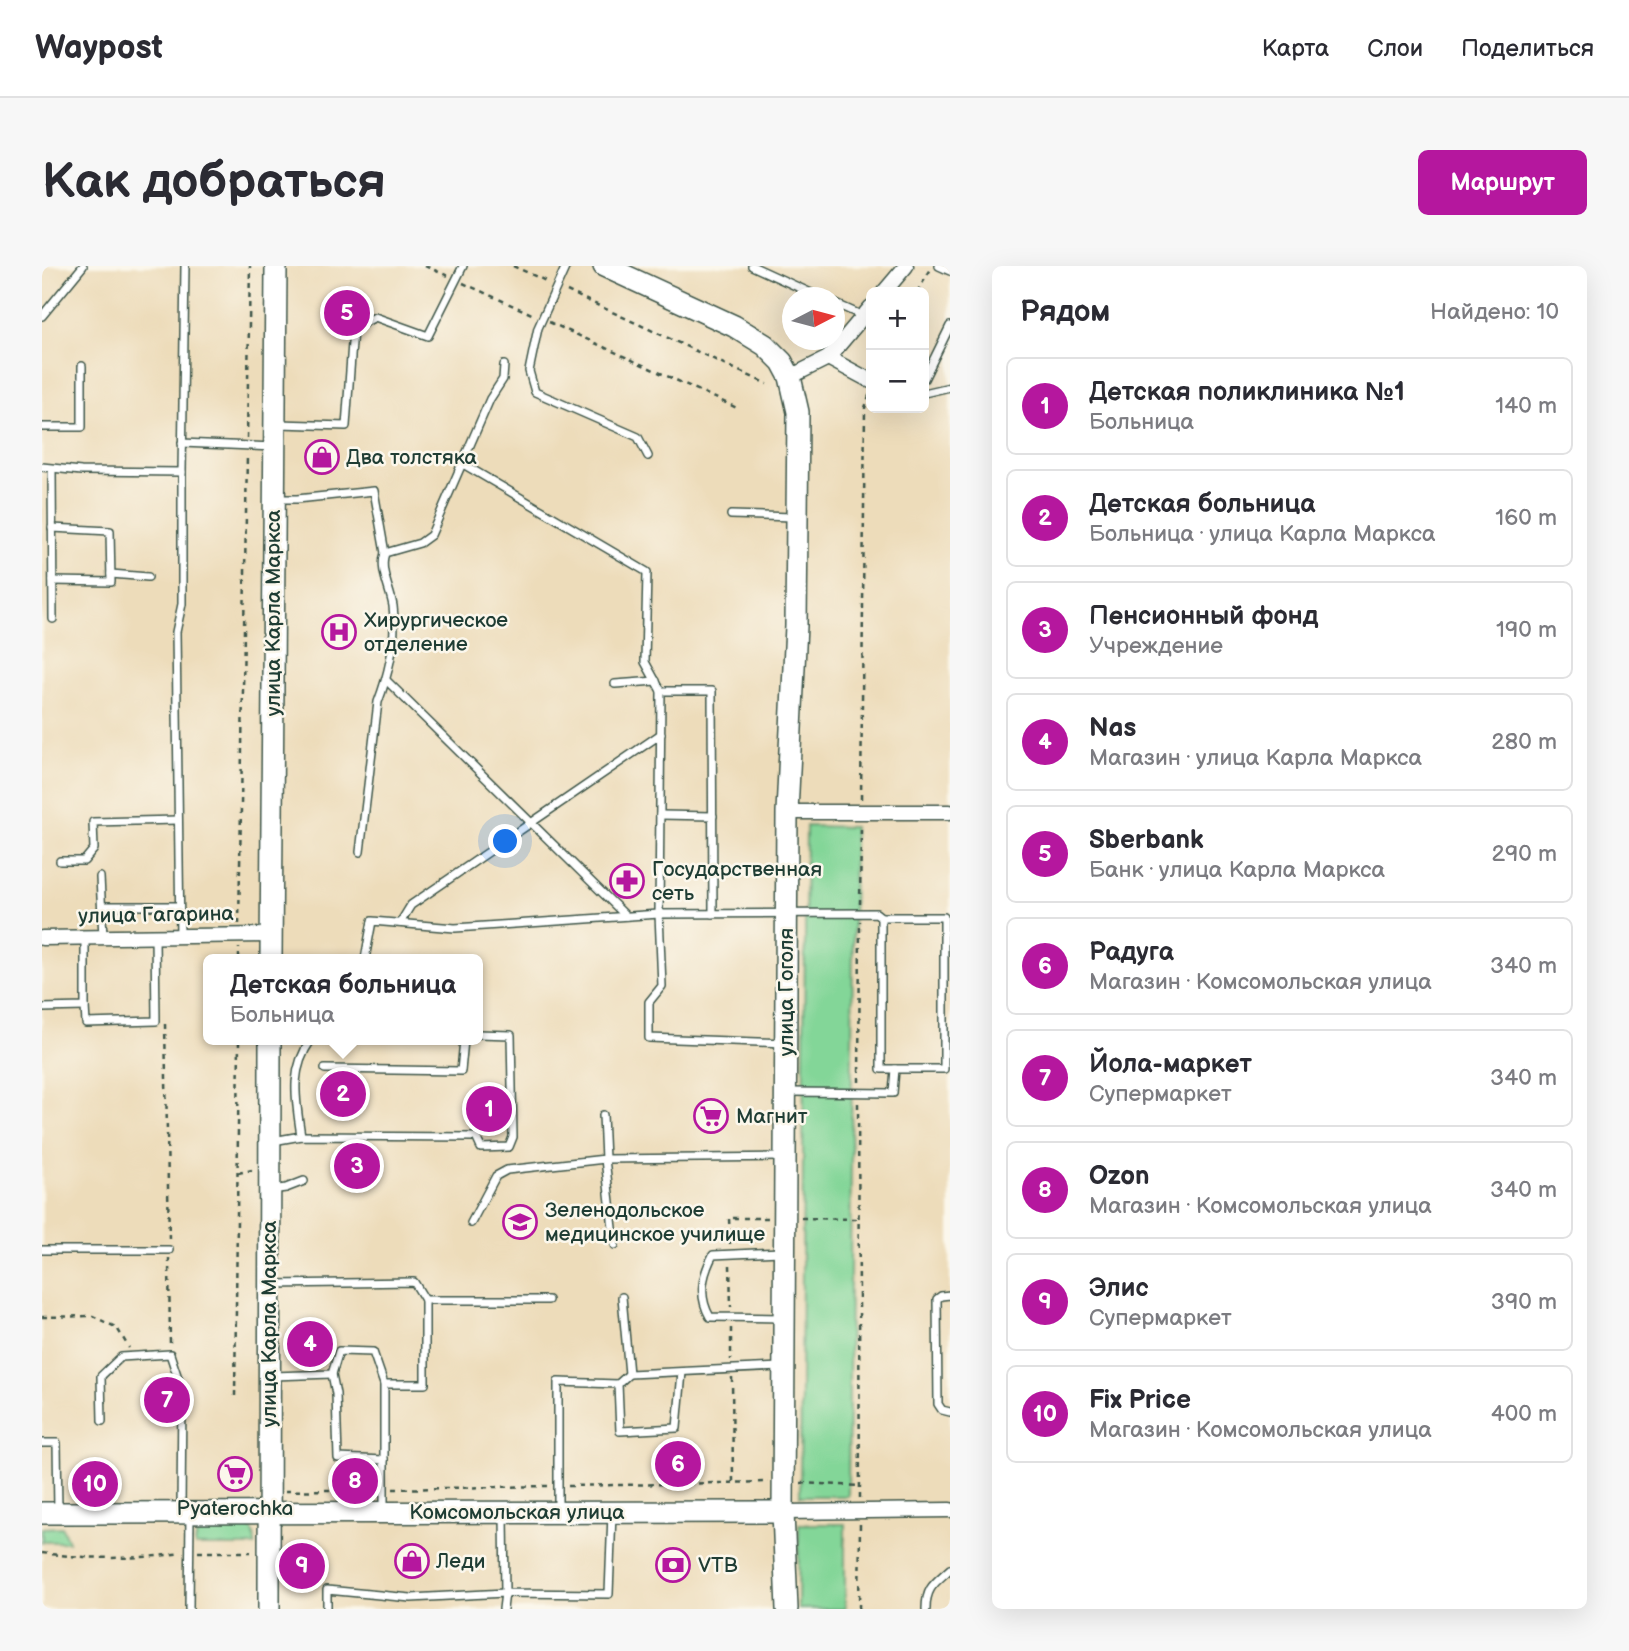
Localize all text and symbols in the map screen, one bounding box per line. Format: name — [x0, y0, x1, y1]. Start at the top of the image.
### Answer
text: Waypost — [35, 28, 163, 68]
text: Карта — [1262, 34, 1329, 63]
text: Слои — [1367, 34, 1423, 63]
text: Поделиться — [1461, 34, 1594, 63]
button: Маршрут — [1418, 150, 1587, 215]
text: Как добраться — [42, 153, 386, 212]
pin: 5 — [324, 287, 370, 339]
north arrow — [782, 287, 845, 350]
map controls — [866, 287, 929, 413]
button: + — [866, 287, 929, 350]
text: Рядом — [1020, 294, 1110, 330]
text: Найдено: 10 — [1430, 298, 1559, 326]
button: − — [866, 350, 929, 413]
text: Детская поликлиника №1 — [1089, 377, 1405, 408]
text: 1 — [1040, 392, 1050, 420]
text: 140 m — [1495, 392, 1557, 420]
text: Больница — [1089, 408, 1194, 436]
shop icon: Два толстяка — [303, 438, 341, 476]
place label: Два толстяка — [346, 445, 478, 470]
text: Детская больница — [1089, 489, 1315, 520]
text: 2 — [1038, 504, 1052, 532]
text: 160 m — [1495, 504, 1557, 532]
street label: улица Карла Маркса — [261, 509, 286, 716]
text: Больница · улица Карла Маркса — [1089, 520, 1436, 548]
text: Пенсионный фонд — [1089, 601, 1318, 632]
place label: Хирургическое отделение — [364, 608, 508, 657]
hospital icon: Хирургическое отделение — [320, 613, 358, 651]
text: 3 — [1038, 616, 1052, 644]
text: 190 m — [1496, 616, 1557, 644]
text: Учреждение — [1089, 632, 1223, 660]
text: Nas — [1089, 713, 1136, 744]
text: 4 — [1038, 728, 1052, 756]
text: 280 m — [1491, 728, 1557, 756]
text: Магазин · улица Карла Маркса — [1089, 744, 1422, 772]
your location — [488, 824, 522, 858]
text: Sberbank — [1089, 825, 1204, 856]
text: 5 — [1038, 840, 1052, 868]
text: 290 m — [1491, 840, 1557, 868]
text: Банк · улица Карла Маркса — [1089, 856, 1385, 884]
place label: Государственная сеть — [652, 857, 822, 906]
pharmacy icon: Государственная сеть — [608, 862, 646, 900]
street label: улица Гагарина — [78, 901, 235, 929]
street label: улица Гоголя — [774, 928, 799, 1056]
text: Радуга — [1089, 937, 1174, 968]
text: 6 — [1038, 952, 1052, 980]
text: 340 m — [1490, 952, 1557, 980]
popup — [203, 954, 483, 1045]
text: Магазин · Комсомольская улица — [1089, 968, 1432, 996]
text: Детская больница — [230, 970, 456, 1001]
text: Больница — [230, 1001, 335, 1029]
text: Йола-маркет — [1089, 1049, 1252, 1080]
text: 7 — [1039, 1064, 1051, 1092]
text: 340 m — [1490, 1064, 1557, 1092]
pin: 2 — [320, 1068, 366, 1120]
text: Супермаркет — [1089, 1080, 1232, 1108]
pin: 1 — [466, 1083, 512, 1135]
supermarket icon: Магнит — [692, 1097, 730, 1135]
place label: Магнит — [736, 1104, 808, 1129]
pin: 3 — [334, 1140, 380, 1192]
text: Ozon — [1089, 1161, 1150, 1192]
text: 8 — [1038, 1176, 1052, 1204]
text: 340 m — [1490, 1176, 1557, 1204]
text: Магазин · Комсомольская улица — [1089, 1192, 1432, 1220]
place label: Зеленодольское медицинское училище — [545, 1198, 766, 1247]
school or university icon: Зеленодольское медицинское училище — [501, 1203, 539, 1241]
street label: улица Карла Маркса — [257, 1220, 282, 1427]
text: Элис — [1089, 1273, 1149, 1304]
text: 9 — [1038, 1288, 1052, 1316]
text: 390 m — [1491, 1288, 1557, 1316]
text: Супермаркет — [1089, 1304, 1232, 1332]
pin: 4 — [287, 1318, 333, 1370]
pin: 7 — [144, 1374, 190, 1426]
text: Fix Price — [1089, 1385, 1191, 1416]
text: 10 — [1033, 1400, 1057, 1428]
text: 400 m — [1491, 1400, 1557, 1428]
text: Магазин · Комсомольская улица — [1089, 1416, 1432, 1444]
pin: 6 — [655, 1438, 701, 1490]
supermarket icon: Pyaterochka — [216, 1455, 254, 1493]
pin: 8 — [332, 1455, 378, 1507]
pin: 10 — [72, 1458, 118, 1510]
place label: Pyaterochka — [177, 1496, 293, 1521]
street label: Комсомольская улица — [409, 1500, 625, 1525]
pin: 9 — [279, 1540, 325, 1592]
shop icon: Леди — [393, 1542, 431, 1580]
bank icon: VTB — [654, 1546, 692, 1584]
place label: Леди — [435, 1549, 486, 1574]
place label: VTB — [698, 1553, 738, 1578]

